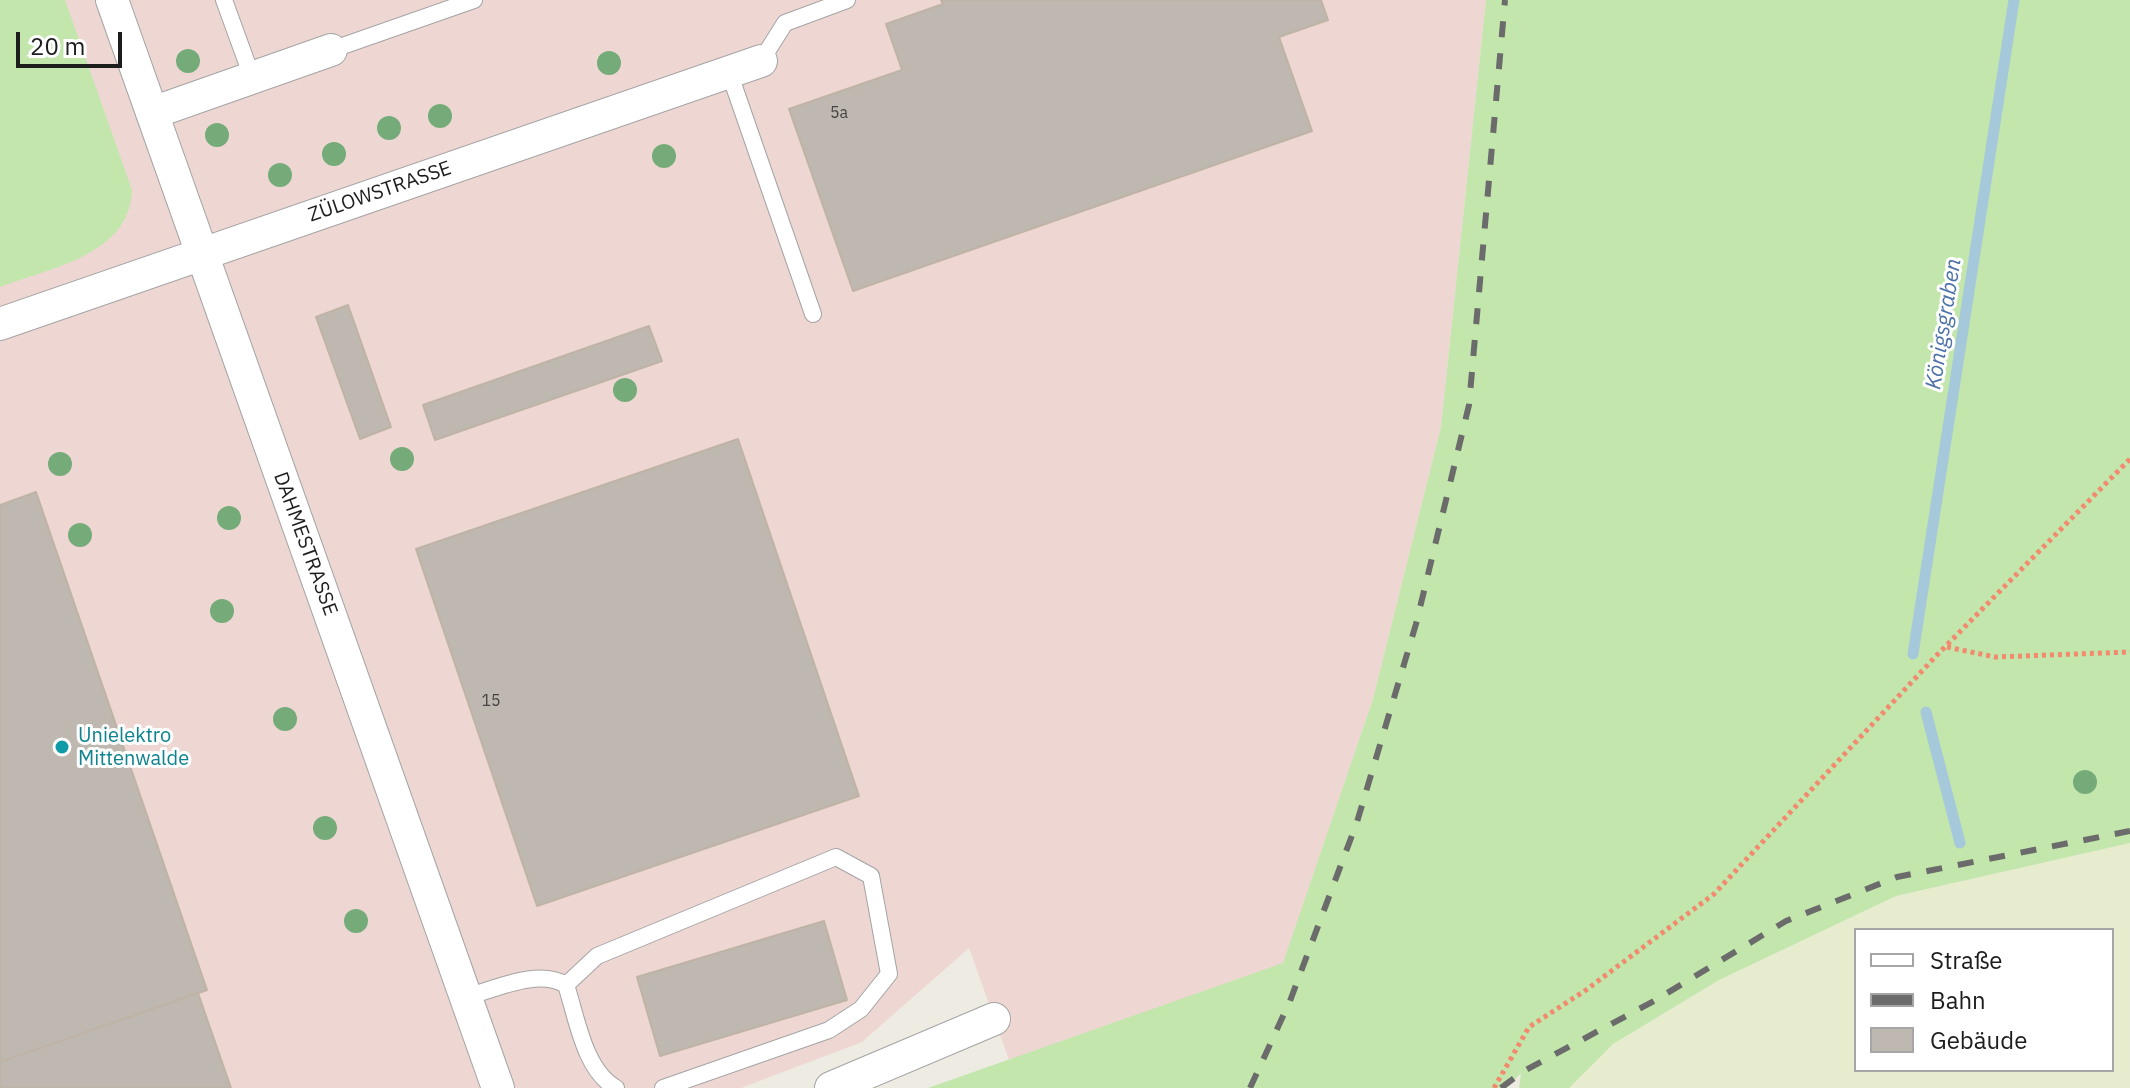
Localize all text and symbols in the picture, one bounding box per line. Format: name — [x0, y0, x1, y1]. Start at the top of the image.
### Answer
scale bar — [20, 16, 126, 66]
text: 20 m — [30, 30, 85, 62]
house number: 5a — [830, 103, 848, 123]
street label: ZÜLOWSTRASSE — [305, 156, 455, 228]
water label: Königsgraben — [1921, 257, 1967, 391]
street label: DAHMESTRASSE — [268, 469, 342, 619]
house number: 15 — [481, 691, 501, 711]
place label: Unielektro Mittenwalde — [78, 724, 189, 771]
marker: Unielektro Mittenwalde — [53, 738, 71, 756]
legend — [1854, 928, 2114, 1072]
text: Straße — [1930, 944, 2002, 976]
text: Bahn — [1930, 984, 1986, 1016]
text: Gebäude — [1930, 1024, 2027, 1056]

